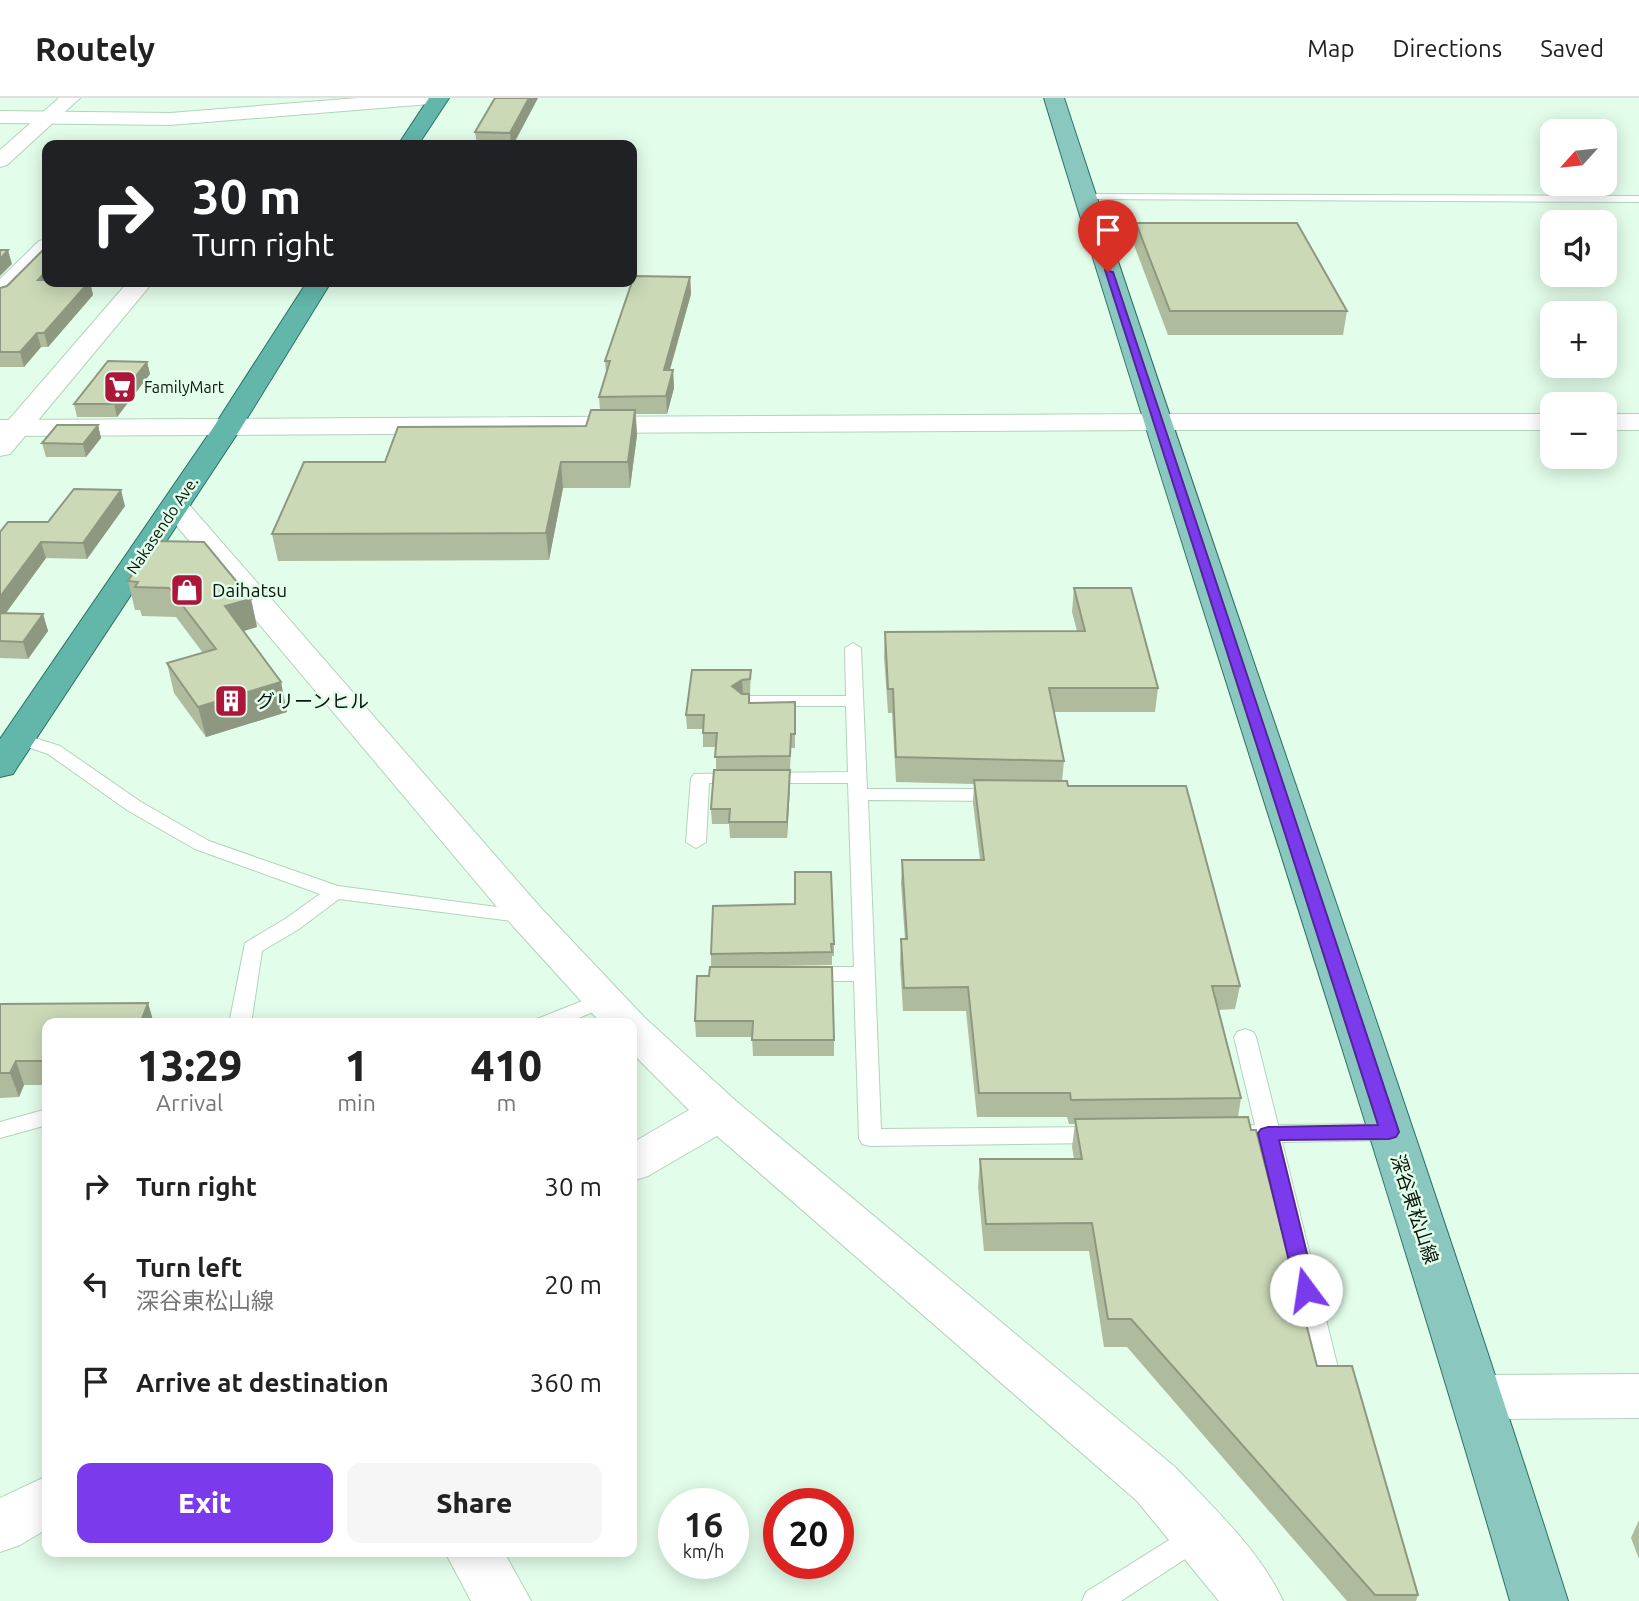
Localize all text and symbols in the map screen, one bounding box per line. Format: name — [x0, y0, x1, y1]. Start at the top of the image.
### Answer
text: Routely — [35, 30, 155, 67]
text: Map — [1307, 35, 1354, 62]
text: Directions — [1392, 35, 1502, 62]
text: Saved — [1540, 35, 1604, 62]
north arrow — [1540, 119, 1617, 196]
map controls — [1540, 119, 1617, 469]
icon: right — [77, 168, 168, 259]
text: 30 m — [192, 168, 301, 223]
pin — [1078, 200, 1138, 272]
button: sound — [1540, 210, 1617, 287]
icon: arrive — [1089, 211, 1127, 249]
text: Turn right — [192, 226, 334, 262]
button: + — [1540, 301, 1617, 378]
supermarket icon: FamilyMart — [101, 368, 139, 406]
place label: FamilyMart — [144, 378, 225, 396]
button: − — [1540, 392, 1617, 469]
street label: Nakasendo Ave. — [123, 473, 201, 577]
shop icon: Daihatsu — [168, 571, 206, 609]
place label: Daihatsu — [212, 579, 287, 601]
building icon: グリーンヒル — [212, 682, 250, 720]
place label: グリーンヒル — [256, 690, 369, 712]
text: 13:29 — [137, 1042, 242, 1089]
text: 1 — [345, 1042, 368, 1089]
text: 410 — [471, 1042, 542, 1089]
text: Arrival — [156, 1090, 223, 1115]
text: min — [337, 1090, 376, 1115]
text: m — [496, 1090, 516, 1115]
street label: 深谷東松山線 — [1387, 1151, 1443, 1267]
icon: right — [77, 1167, 115, 1205]
text: Turn right — [136, 1172, 257, 1201]
text: 30 m — [544, 1172, 602, 1201]
text: Turn left — [136, 1253, 242, 1282]
position arrow — [1269, 1253, 1343, 1327]
icon: left — [77, 1265, 115, 1303]
text: 20 m — [544, 1270, 602, 1299]
text: 深谷東松山線 — [136, 1288, 274, 1313]
icon: arrive — [77, 1363, 115, 1401]
text: Arrive at destination — [136, 1368, 389, 1397]
text: 360 m — [530, 1368, 602, 1397]
button: Exit — [77, 1463, 333, 1543]
button: Share — [347, 1463, 602, 1543]
speed limit sign: 20 — [763, 1488, 854, 1579]
text: 16 — [684, 1504, 723, 1544]
text: km/h — [683, 1541, 724, 1561]

